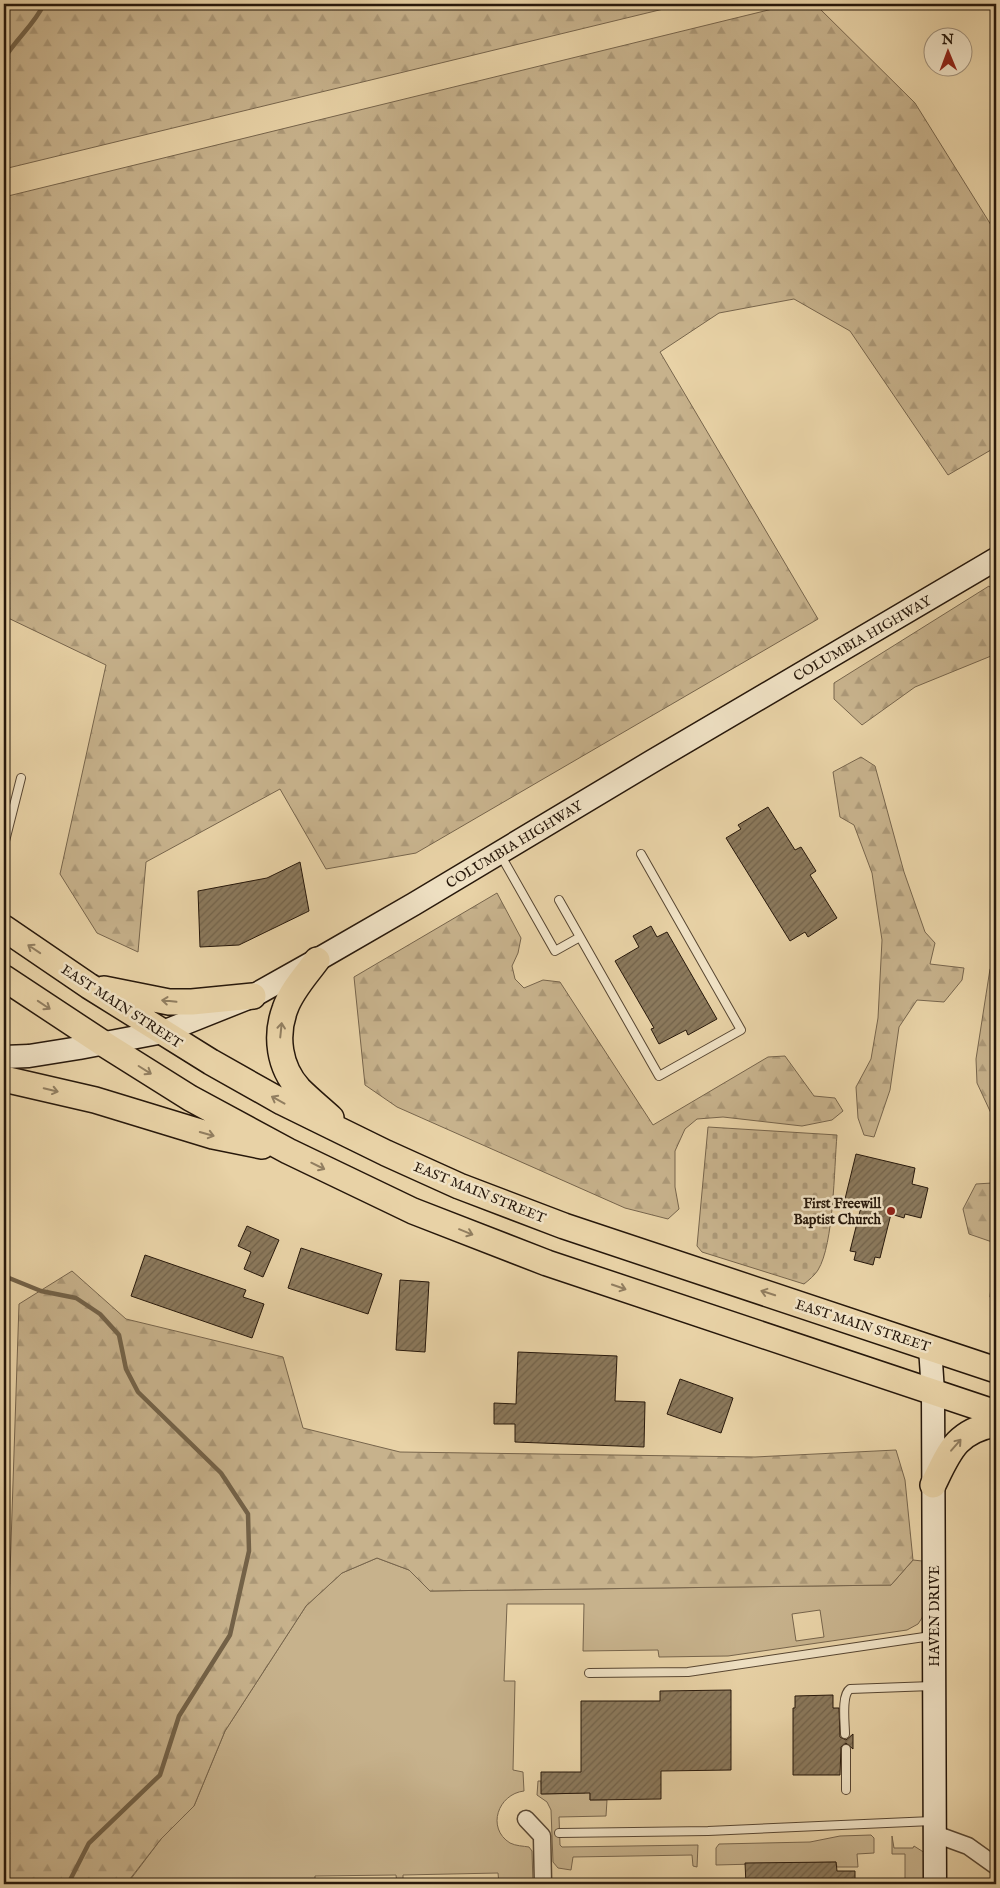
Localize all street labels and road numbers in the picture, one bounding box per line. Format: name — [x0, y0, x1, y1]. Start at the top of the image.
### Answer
street label: COLUMBIA HIGHWAY — [790, 591, 936, 686]
street label: COLUMBIA HIGHWAY — [443, 796, 587, 893]
street label: EAST MAIN STREET — [57, 961, 186, 1053]
street label: EAST MAIN STREET — [411, 1158, 549, 1228]
street label: EAST MAIN STREET — [793, 1296, 933, 1357]
street label: HAVEN DRIVE — [926, 1565, 944, 1667]

